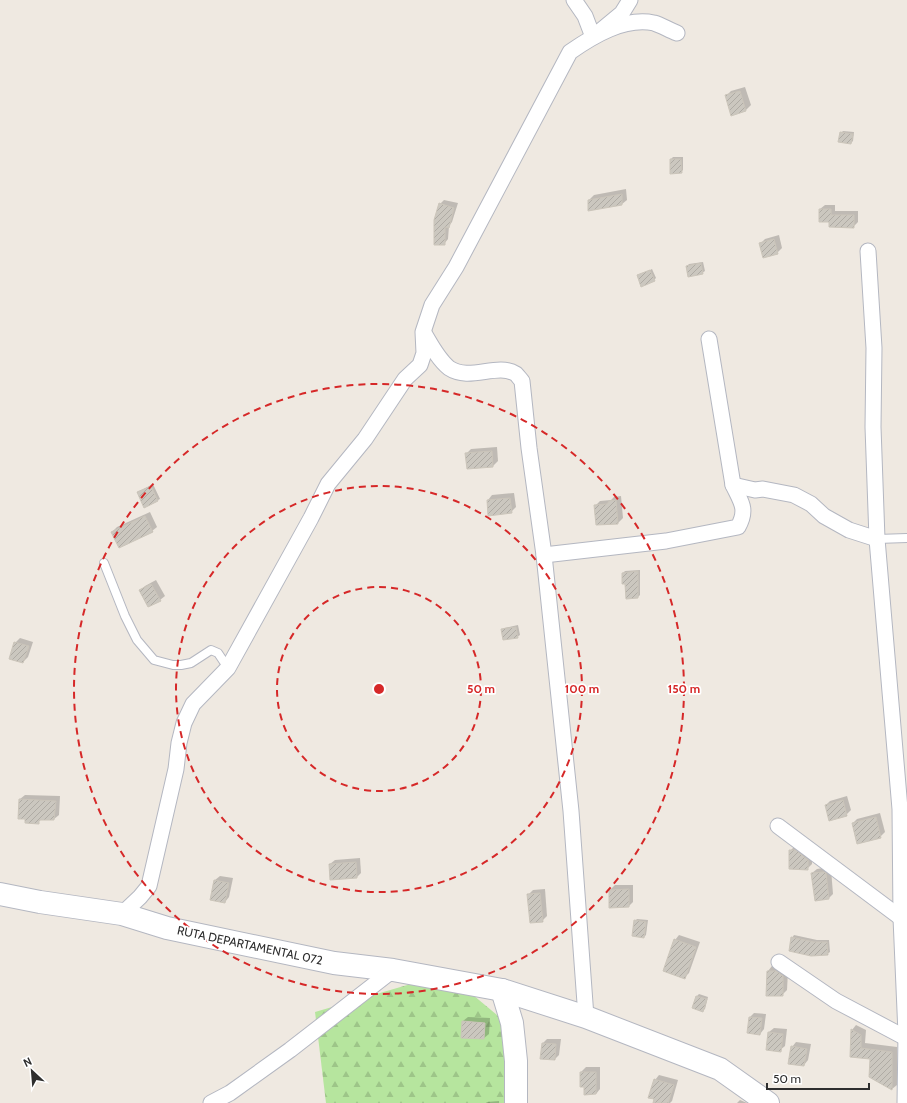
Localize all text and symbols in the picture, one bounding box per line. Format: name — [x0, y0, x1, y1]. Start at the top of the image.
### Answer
text: 50 m — [467, 681, 495, 696]
text: 100 m — [565, 681, 599, 696]
text: 150 m — [668, 681, 700, 696]
centre of rings — [372, 682, 386, 696]
street label: RUTA DEPARTAMENTAL 072 — [176, 922, 324, 968]
north arrow — [12, 1051, 52, 1091]
text: N — [21, 1054, 34, 1070]
scale bar — [767, 1065, 869, 1091]
text: 50 m — [773, 1071, 801, 1086]

